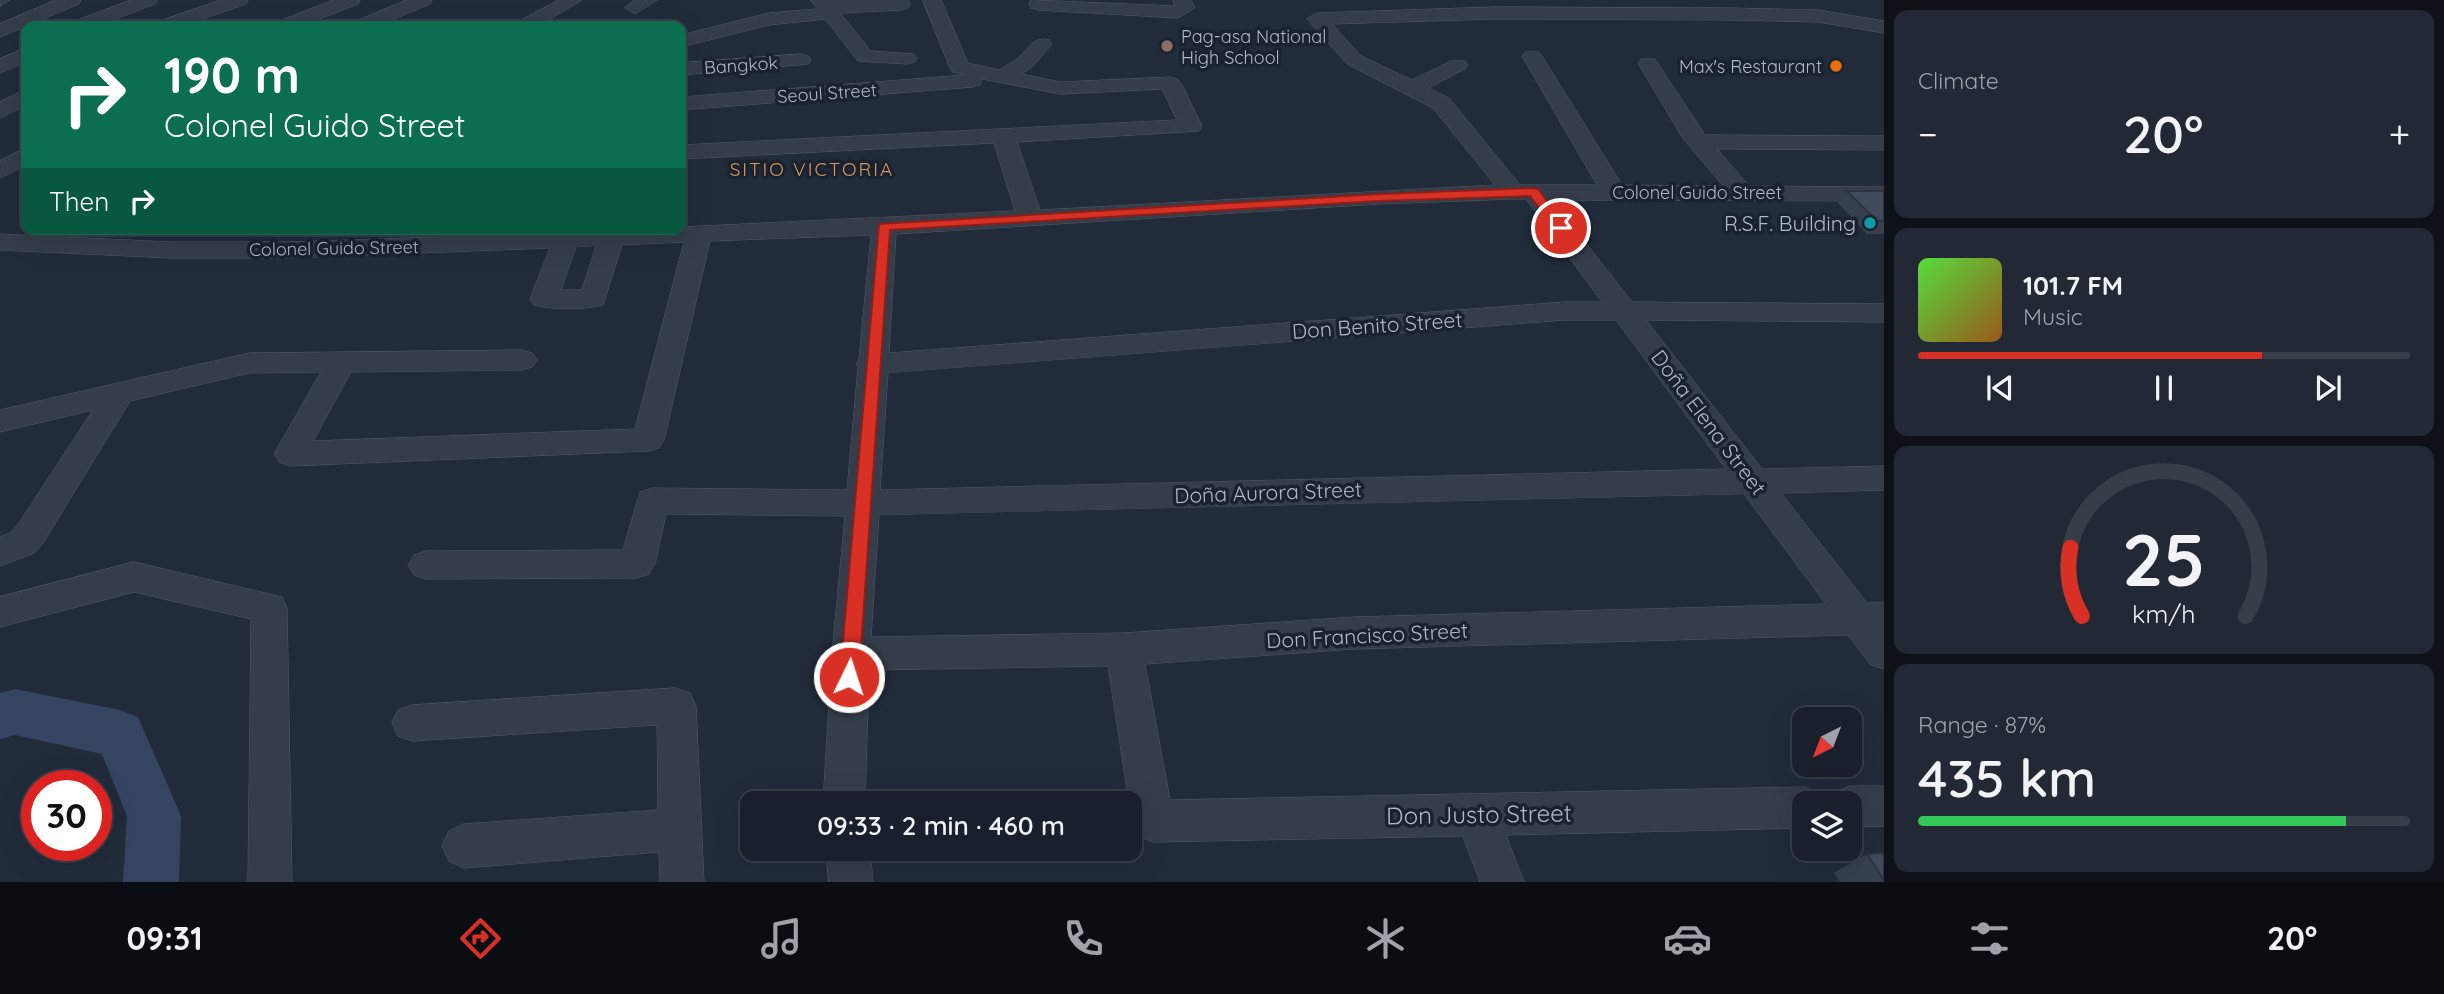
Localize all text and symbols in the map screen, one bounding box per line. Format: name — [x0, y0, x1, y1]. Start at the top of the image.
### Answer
place label: Pag-asa National High School — [1181, 25, 1326, 69]
marker: Pag-asa National High School — [1159, 38, 1175, 54]
text: 190 m — [164, 44, 300, 105]
icon: right — [49, 49, 140, 140]
street label: Bangkok — [703, 51, 779, 79]
place label: Max's Restaurant — [1679, 55, 1822, 78]
marker: Max's Restaurant — [1828, 58, 1844, 74]
text: Climate — [1918, 66, 1999, 95]
street label: Seoul Street — [776, 78, 878, 108]
text: 20° — [2123, 101, 2203, 166]
text: Colonel Guido Street — [164, 105, 465, 145]
text: − — [1918, 110, 1938, 158]
text: + — [2389, 110, 2410, 158]
district label: SITIO VICTORIA — [730, 157, 894, 181]
street label: Colonel Guido Street — [1612, 181, 1782, 204]
icon: right — [123, 182, 161, 220]
text: Then — [49, 185, 109, 218]
pin — [1531, 198, 1591, 258]
icon: arrive — [1542, 209, 1580, 247]
place label: R.S.F. Building — [1724, 210, 1856, 236]
marker: R.S.F. Building — [1862, 215, 1878, 231]
street label: Colonel Guido Street — [249, 235, 419, 261]
text: 101.7 FM — [2023, 269, 2123, 302]
text: Music — [2023, 302, 2083, 331]
street label: Don Benito Street — [1291, 306, 1463, 344]
street label: Doña Elena Street — [1646, 344, 1772, 500]
icon: previous — [1981, 369, 2019, 407]
icon: pause — [2145, 369, 2183, 407]
icon: next — [2309, 369, 2347, 407]
street label: Doña Aurora Street — [1174, 476, 1362, 508]
text: 25 — [2122, 513, 2206, 604]
text: km/h — [2132, 598, 2196, 629]
street label: Don Francisco Street — [1265, 617, 1469, 653]
position arrow — [812, 640, 886, 714]
north arrow — [1792, 707, 1862, 777]
map controls — [1792, 707, 1862, 861]
text: Range · 87% — [1918, 710, 2046, 739]
text: 435 km — [1918, 745, 2096, 810]
speed limit sign: 30 — [21, 770, 112, 861]
button: layers — [1792, 791, 1862, 861]
street label: Don Justo Street — [1386, 797, 1572, 831]
text: 09:33 · 2 min · 460 m — [817, 809, 1065, 842]
icon: directions — [456, 914, 505, 963]
icon: music — [757, 914, 806, 963]
icon: phone — [1059, 914, 1108, 963]
icon: climate — [1361, 914, 1410, 963]
icon: car — [1663, 914, 1712, 963]
icon: filters — [1965, 914, 2014, 963]
text: 09:31 — [126, 918, 203, 958]
text: 20° — [2267, 918, 2317, 958]

